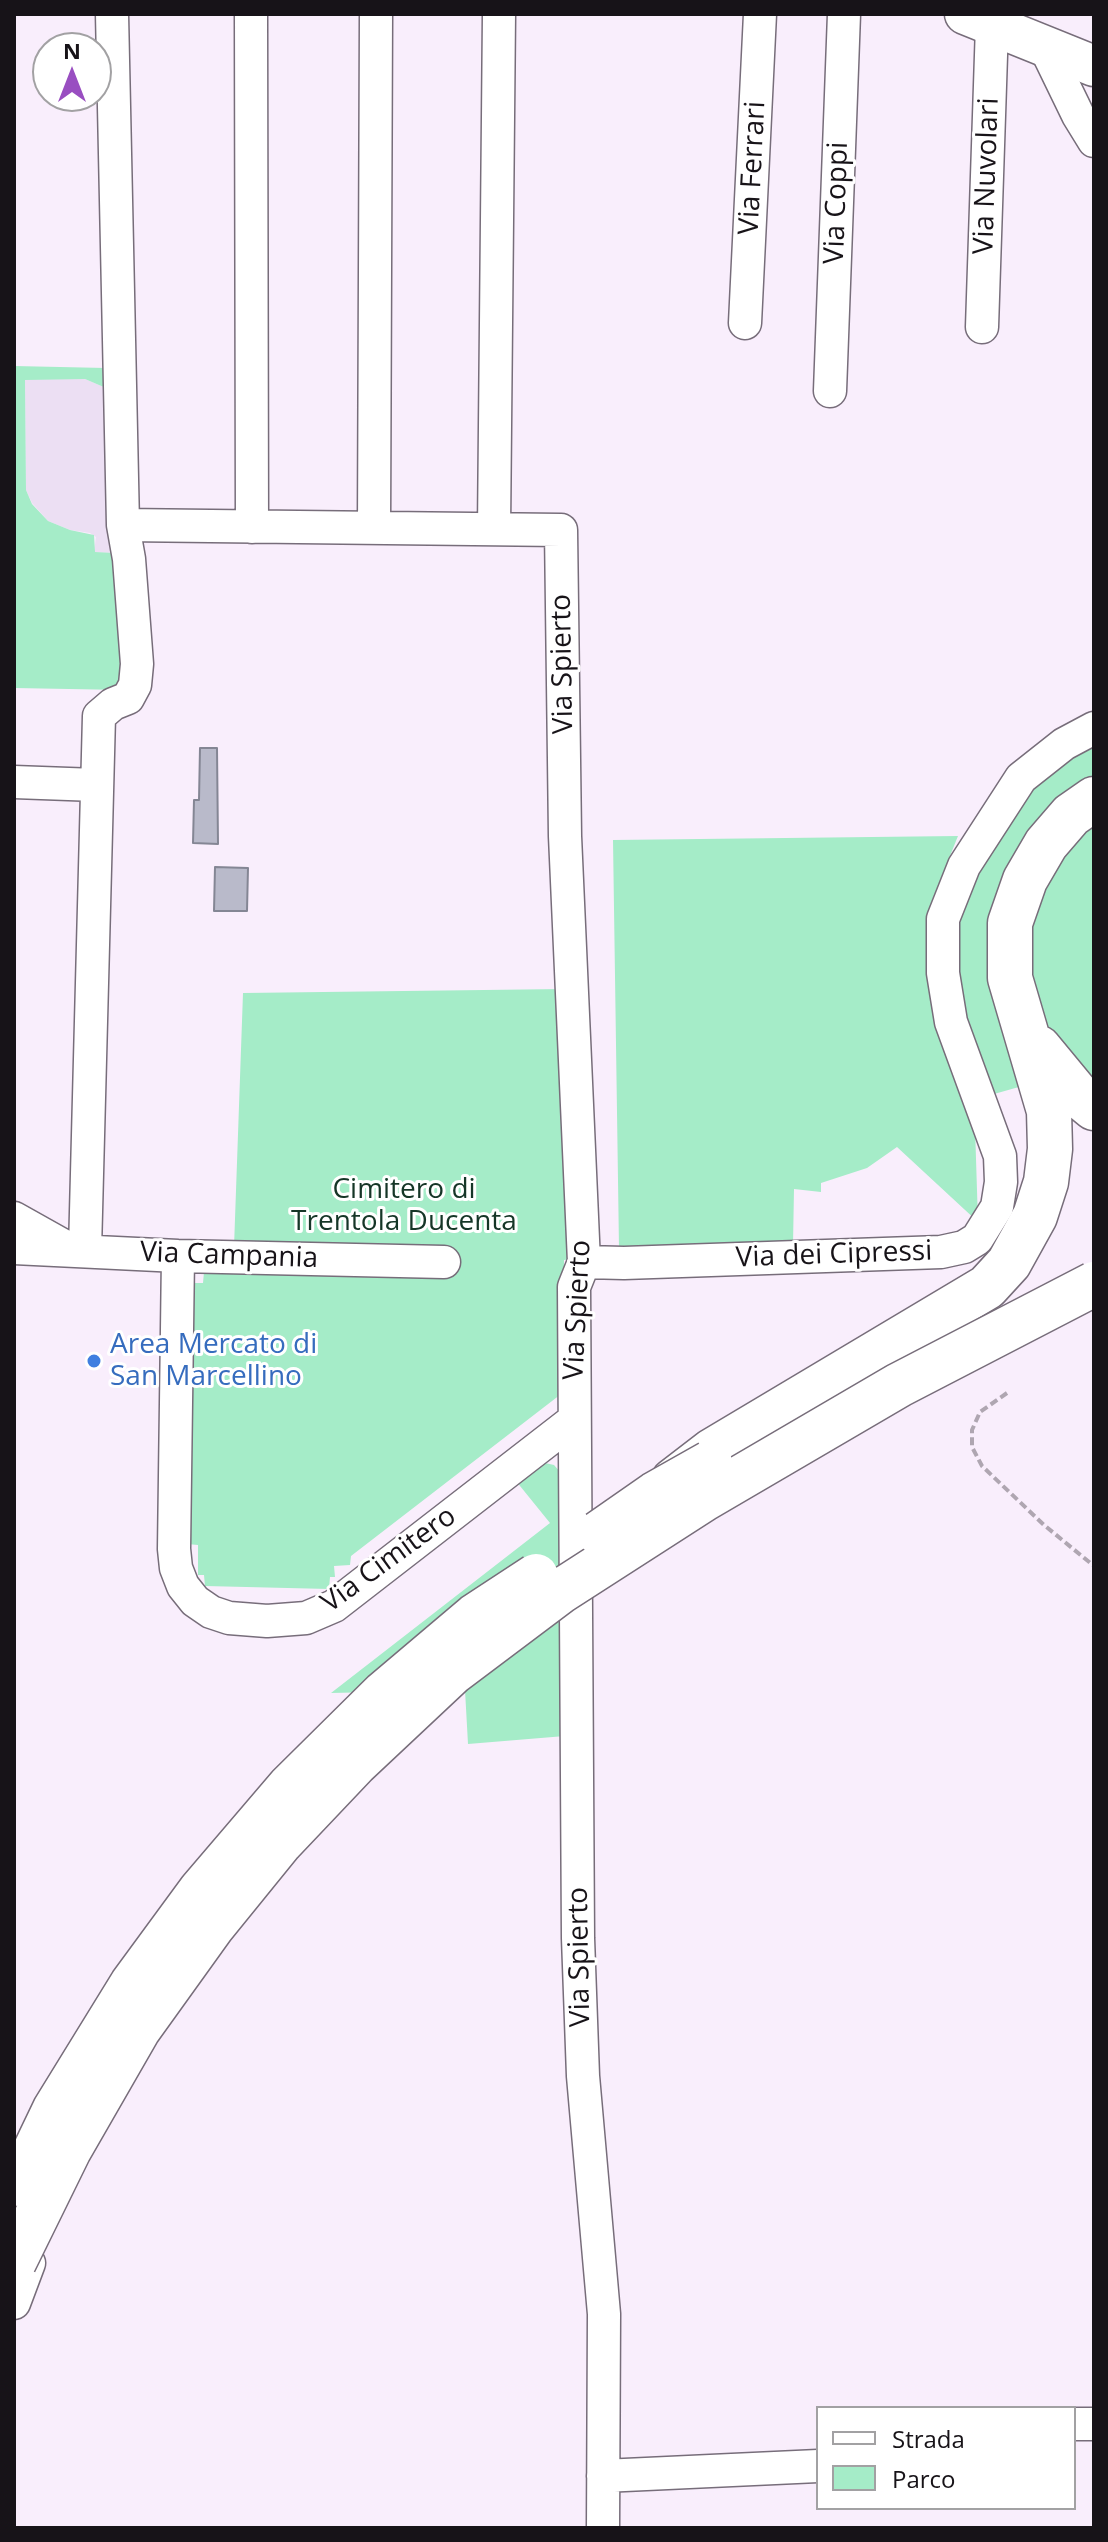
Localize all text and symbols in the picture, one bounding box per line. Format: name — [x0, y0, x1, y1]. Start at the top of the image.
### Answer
north arrow — [32, 32, 112, 112]
text: N — [63, 35, 81, 65]
street label: Via Nuvolari — [967, 97, 1007, 255]
street label: Via Ferrari — [733, 100, 773, 236]
street label: Via Coppi — [818, 141, 856, 265]
street label: Via Spierto — [545, 594, 581, 734]
park label: Cimitero di Trentola Ducenta — [291, 1173, 517, 1239]
street label: Via dei Cipressi — [735, 1235, 933, 1275]
street label: Via Campania — [139, 1236, 319, 1276]
street label: Via Spierto — [558, 1239, 598, 1381]
place label: Area Mercato di San Marcellino — [110, 1328, 317, 1394]
marker: Area Mercato di San Marcellino — [85, 1352, 103, 1370]
street label: Via Cimitero — [315, 1500, 463, 1620]
street label: Via Spierto — [562, 1887, 598, 2027]
legend — [816, 2406, 1076, 2510]
text: Strada — [892, 2422, 965, 2455]
text: Parco — [892, 2462, 956, 2495]

